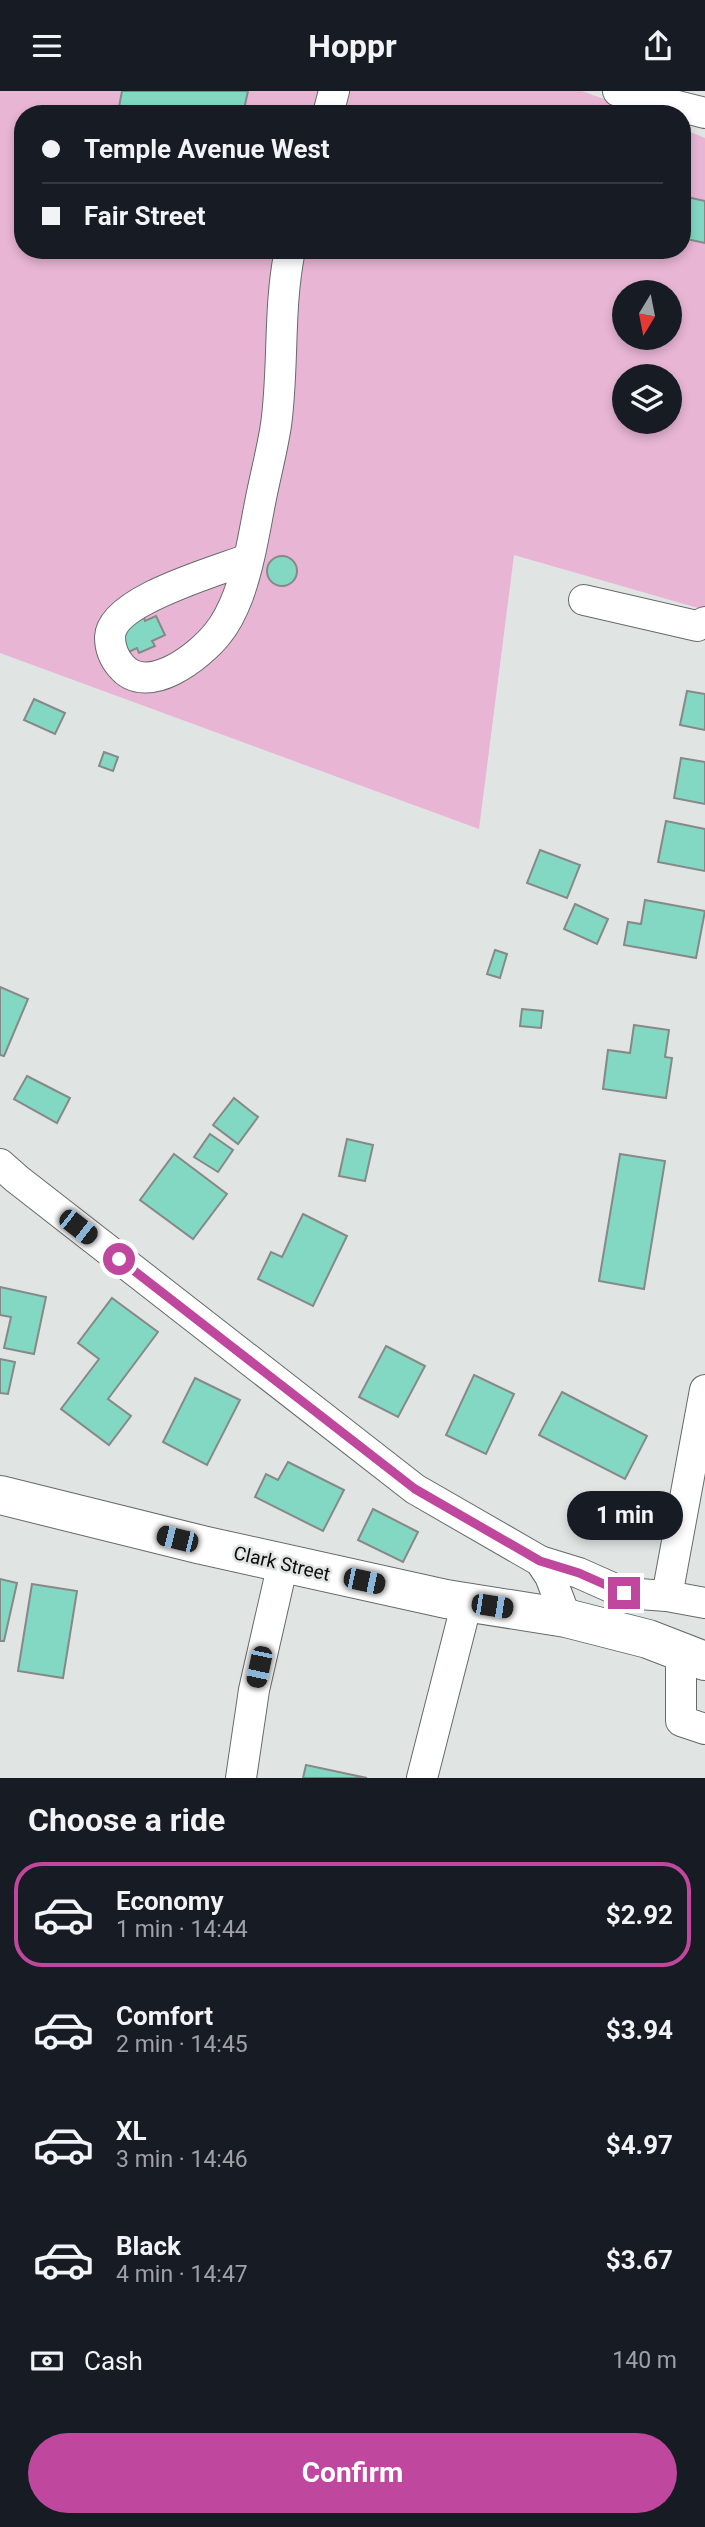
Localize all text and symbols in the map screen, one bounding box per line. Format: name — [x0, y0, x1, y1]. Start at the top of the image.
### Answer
icon: menu — [28, 27, 66, 65]
text: Hoppr — [308, 27, 397, 65]
icon: share — [639, 27, 677, 65]
text: Temple Avenue West — [84, 134, 330, 164]
text: Fair Street — [84, 201, 206, 231]
north arrow — [612, 280, 682, 350]
map controls — [612, 280, 682, 434]
button: layers — [612, 364, 682, 434]
car — [55, 1206, 102, 1248]
route start — [103, 1243, 135, 1275]
callout: 1 min — [566, 1491, 682, 1541]
text: 1 min — [596, 1502, 654, 1529]
car — [155, 1524, 200, 1554]
street label: Clark Street — [231, 1541, 332, 1586]
car — [342, 1566, 387, 1596]
route end — [608, 1577, 640, 1609]
car — [470, 1592, 515, 1620]
car — [245, 1644, 274, 1690]
text: Choose a ride — [28, 1801, 225, 1839]
icon: car — [32, 1883, 95, 1946]
text: Economy — [116, 1886, 223, 1916]
text: $2.92 — [606, 1900, 673, 1930]
text: 1 min · 14:44 — [116, 1916, 248, 1943]
icon: car — [32, 1998, 95, 2061]
text: Comfort — [116, 2001, 213, 2031]
text: $3.94 — [606, 2015, 673, 2045]
text: 2 min · 14:45 — [116, 2031, 248, 2058]
icon: car — [32, 2113, 95, 2176]
text: XL — [116, 2116, 147, 2146]
text: $4.97 — [606, 2130, 673, 2160]
text: 3 min · 14:46 — [116, 2146, 248, 2173]
icon: car — [32, 2228, 95, 2291]
text: Black — [116, 2231, 181, 2261]
text: $3.67 — [606, 2245, 673, 2275]
text: 4 min · 14:47 — [116, 2261, 248, 2288]
icon: cash — [28, 2342, 66, 2380]
text: Cash — [84, 2346, 143, 2376]
text: 140 m — [612, 2347, 677, 2374]
button: Confirm — [28, 2433, 677, 2513]

